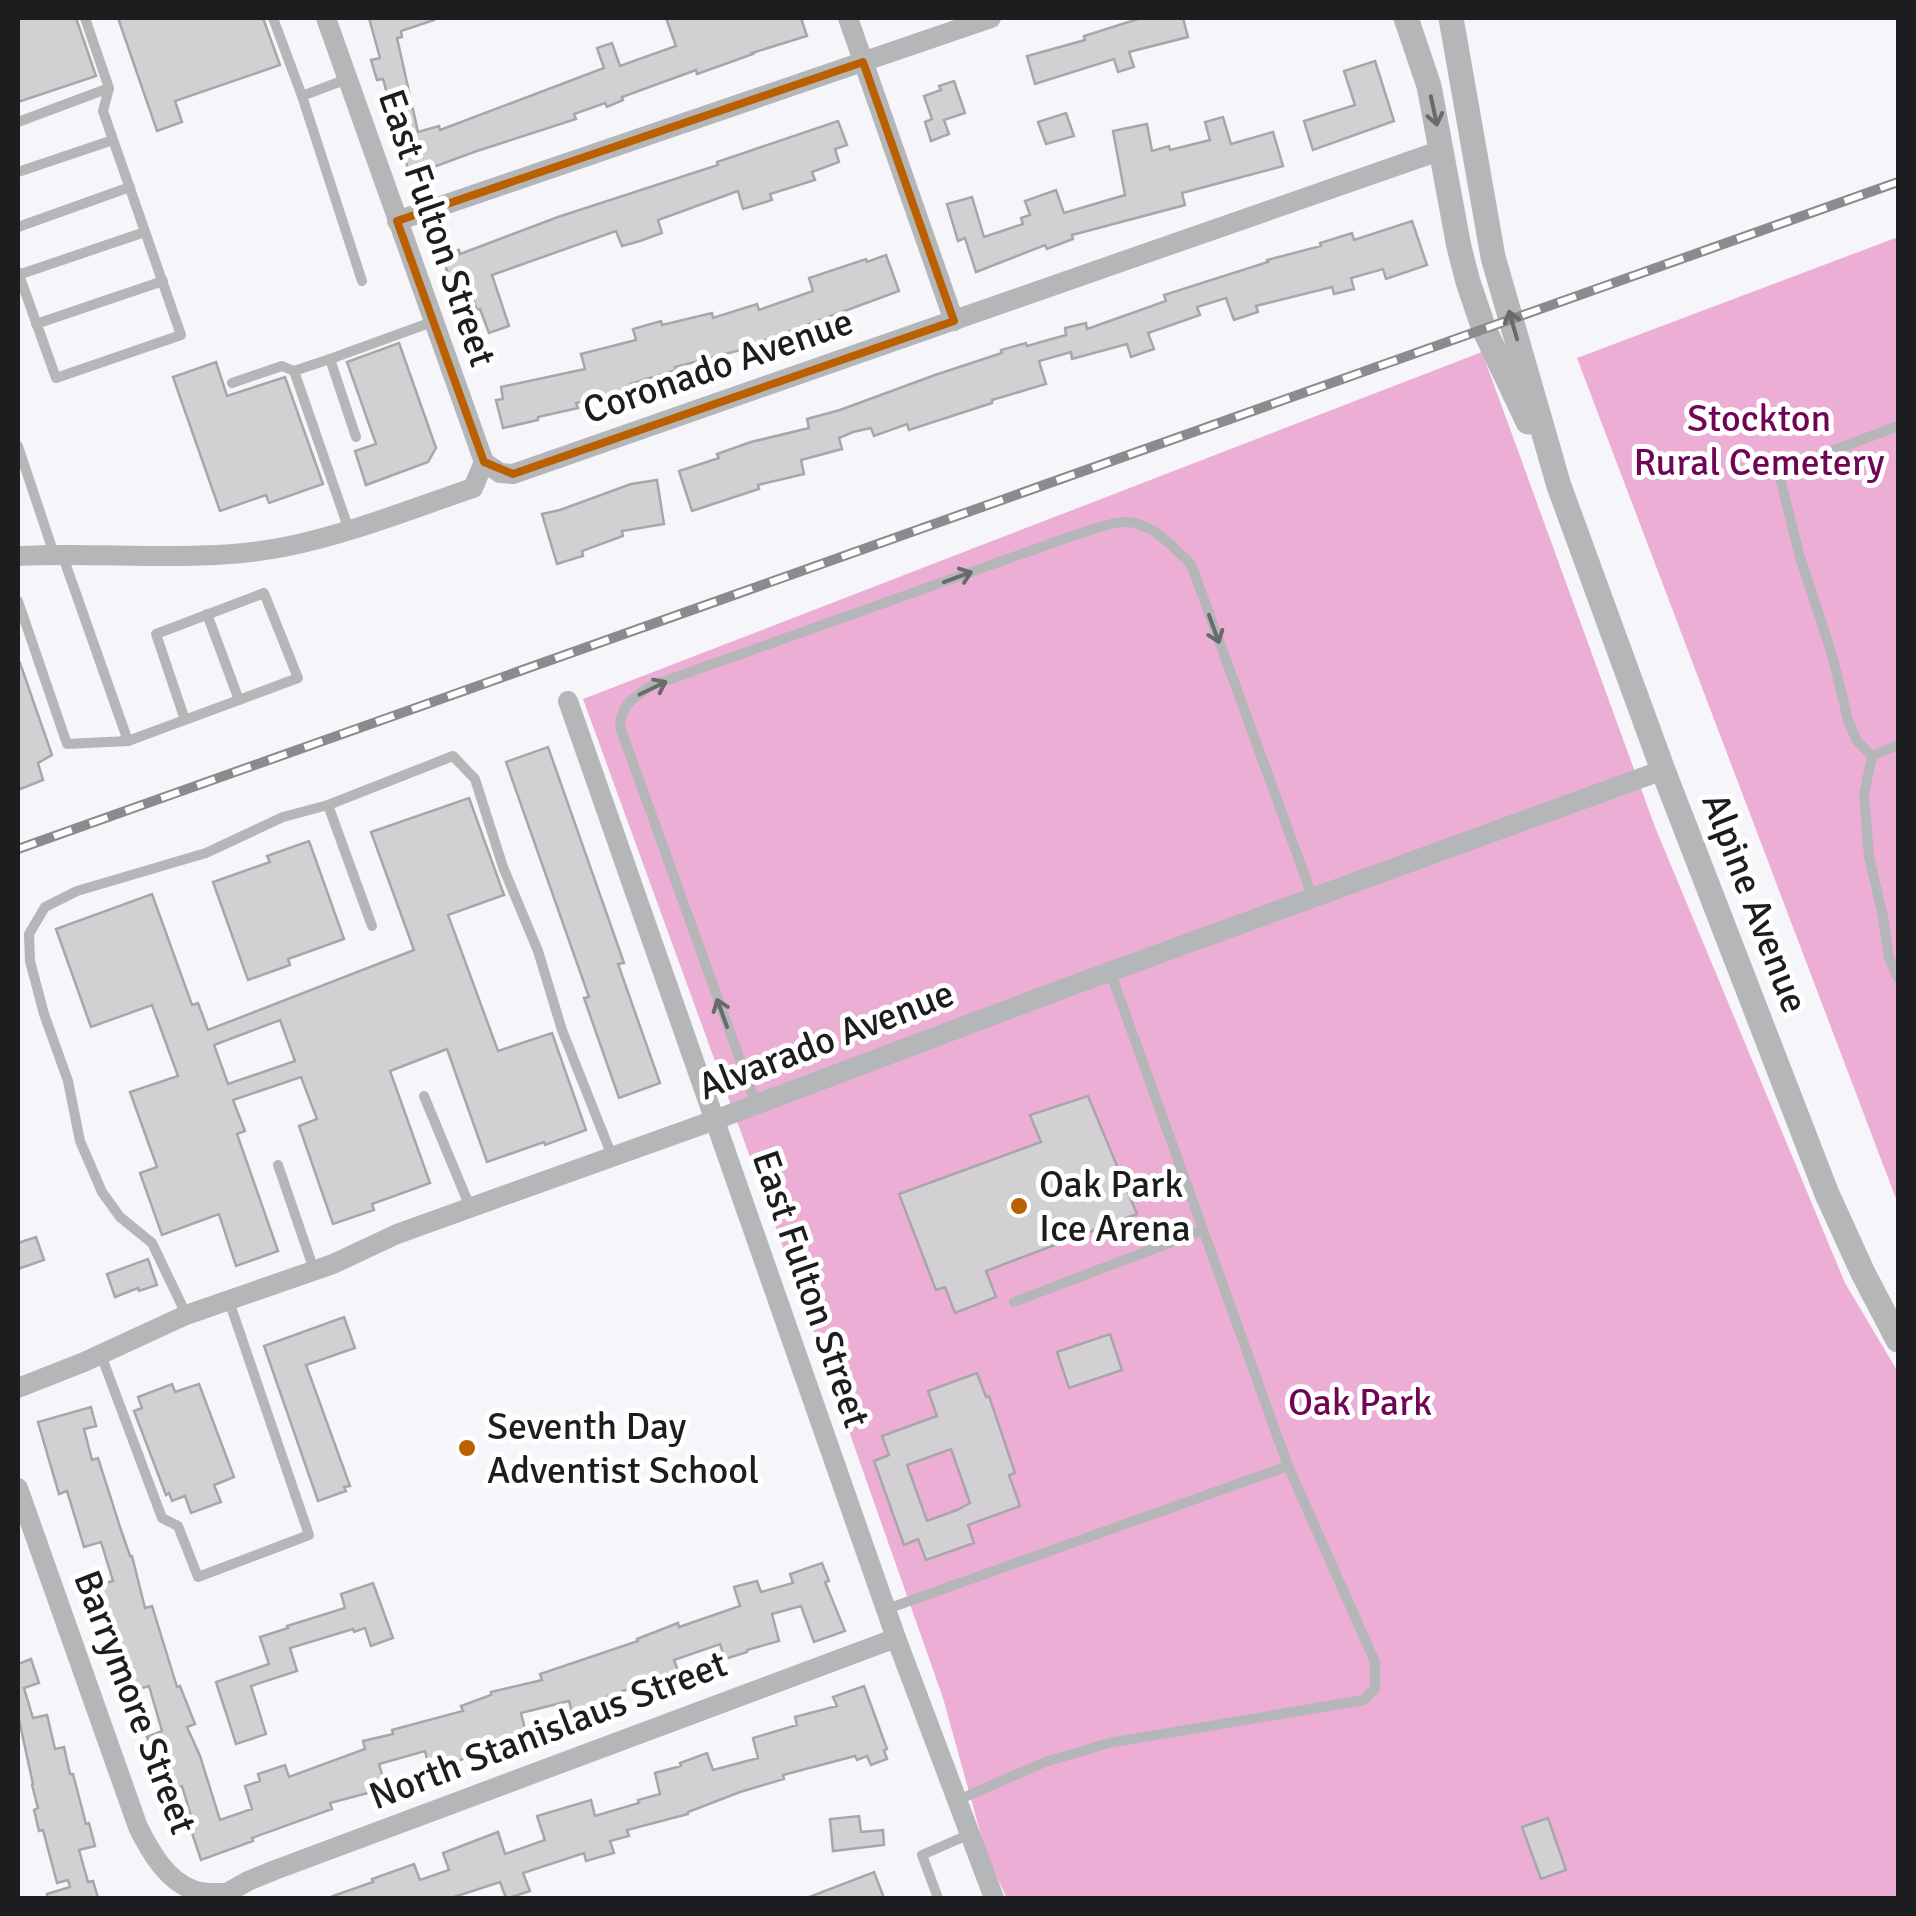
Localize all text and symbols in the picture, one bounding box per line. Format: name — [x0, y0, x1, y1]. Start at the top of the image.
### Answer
street label: East Fulton Street — [368, 83, 506, 373]
one-way arrow — [1425, 94, 1444, 126]
street label: Coronado Avenue — [577, 298, 859, 434]
one-way arrow — [1503, 310, 1521, 341]
park label: Stockton Rural Cemetery — [1634, 395, 1885, 486]
one-way arrow — [941, 567, 972, 585]
one-way arrow — [1206, 613, 1224, 644]
one-way arrow — [637, 677, 667, 696]
street label: Alpine Avenue — [1692, 787, 1818, 1019]
street label: Alvarado Avenue — [692, 970, 960, 1110]
one-way arrow — [712, 998, 730, 1029]
street label: East Fulton Street — [742, 1144, 880, 1434]
place label: Oak Park Ice Arena — [1039, 1161, 1191, 1252]
marker: Oak Park Ice Arena — [1008, 1195, 1030, 1217]
park label: Oak Park — [1288, 1379, 1432, 1426]
place label: Seventh Day Adventist School — [487, 1403, 759, 1494]
marker: Seventh Day Adventist School — [456, 1437, 478, 1459]
street label: Barrymore Street — [63, 1564, 207, 1840]
street label: North Stanislaus Street — [363, 1640, 733, 1820]

